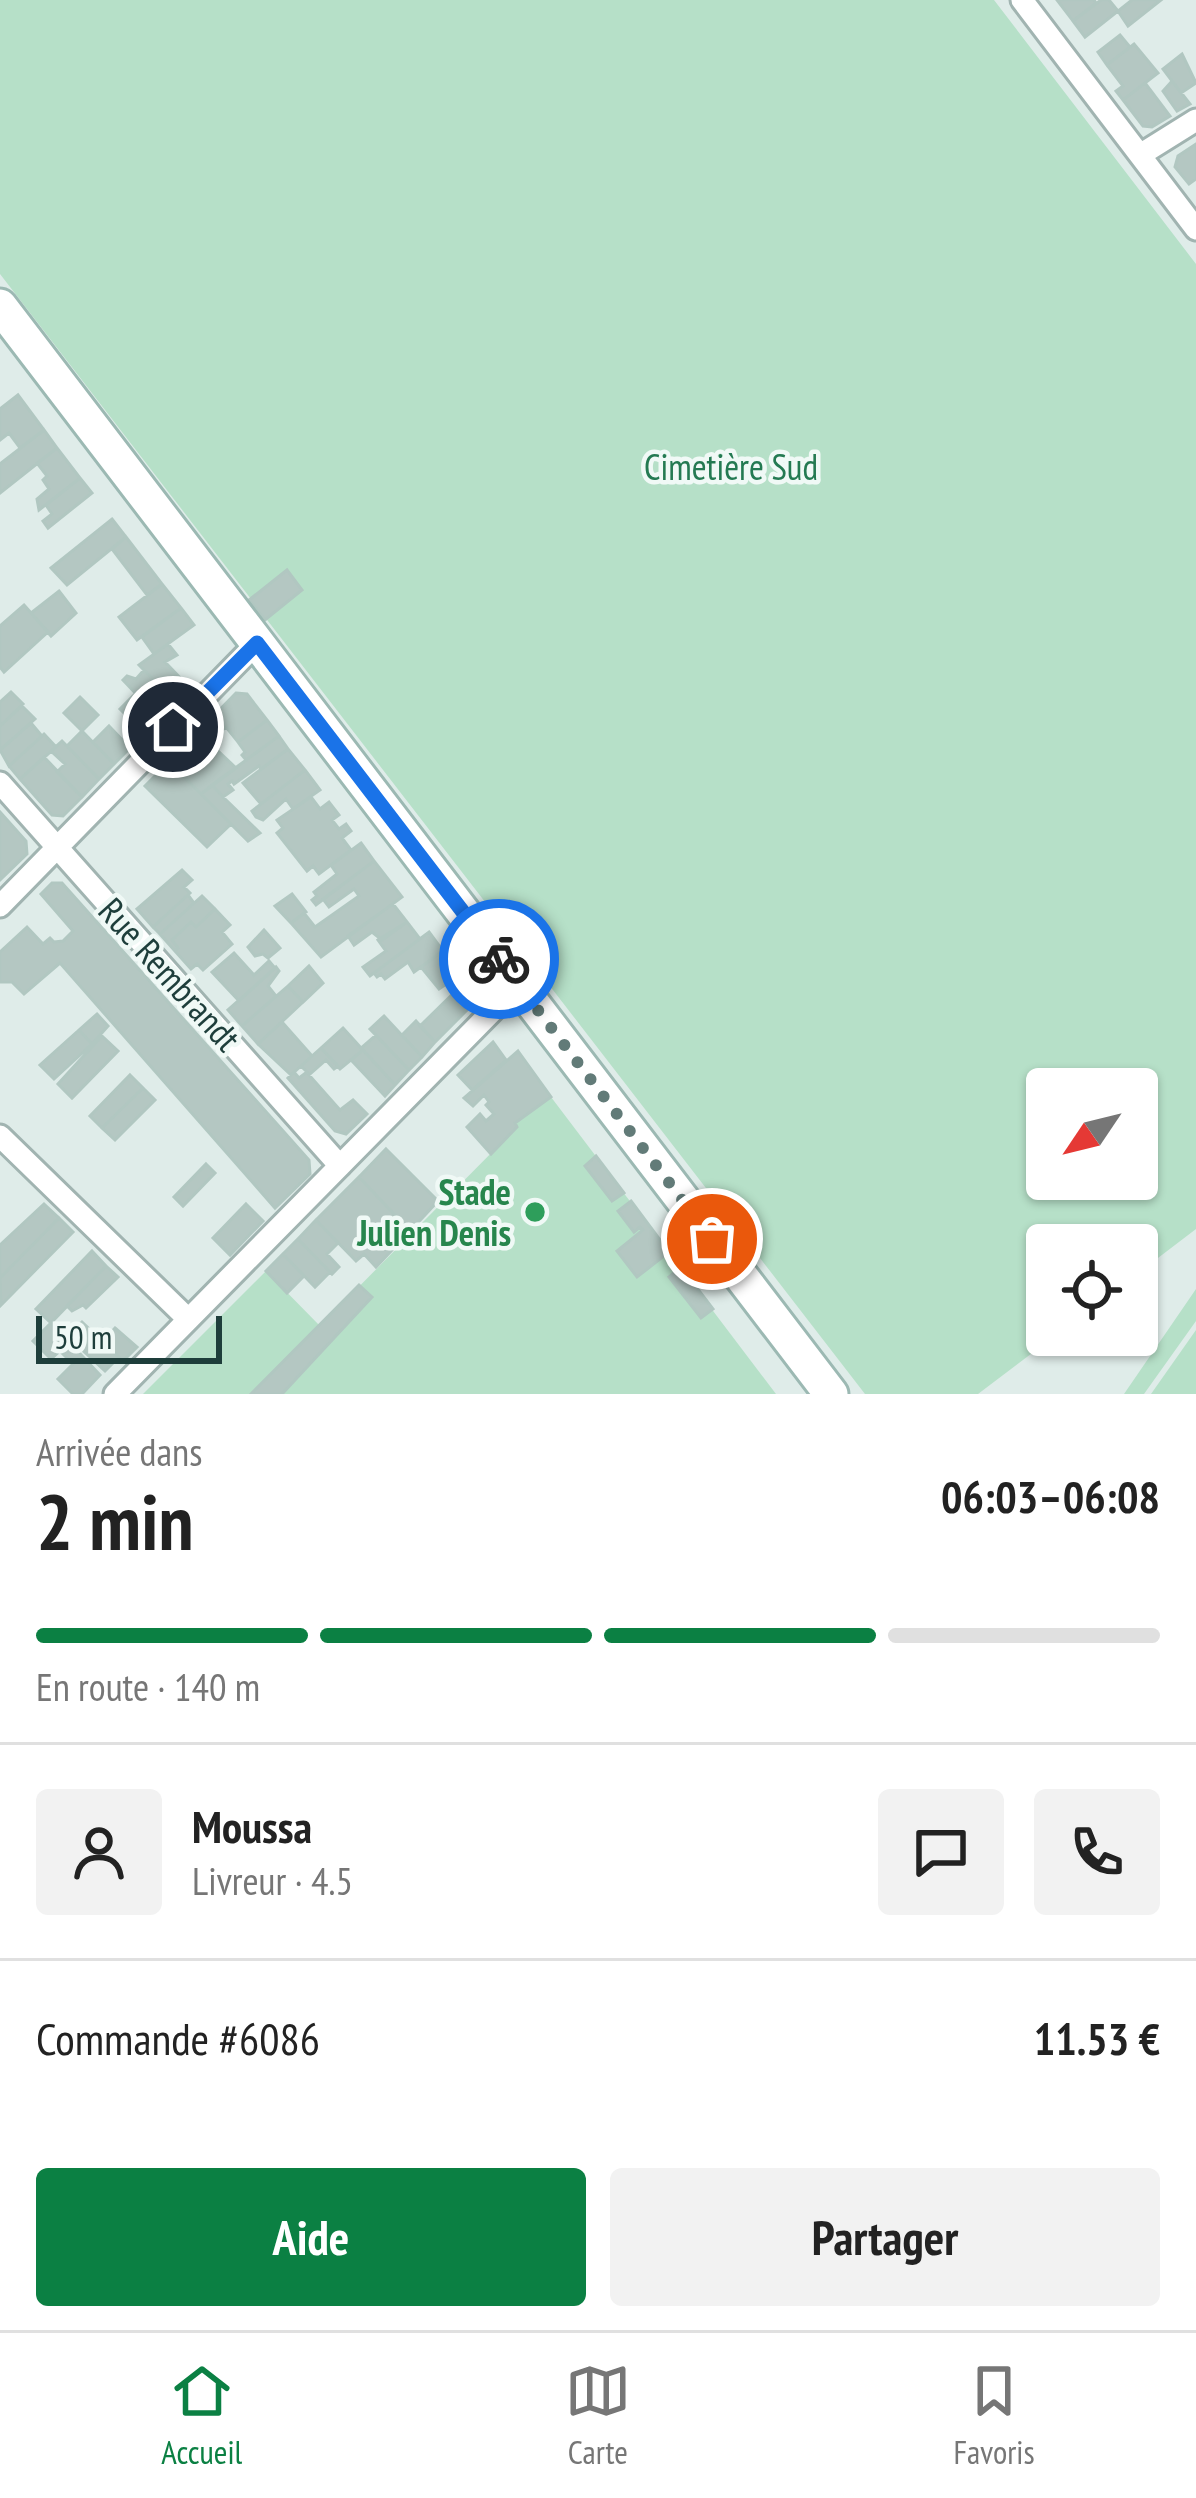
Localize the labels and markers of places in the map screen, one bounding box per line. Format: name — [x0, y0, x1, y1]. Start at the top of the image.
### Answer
pin — [122, 676, 224, 778]
place label: Stade Julien Denis — [356, 1168, 511, 1256]
pin — [661, 1188, 763, 1290]
marker: Stade Julien Denis — [522, 1199, 548, 1225]

